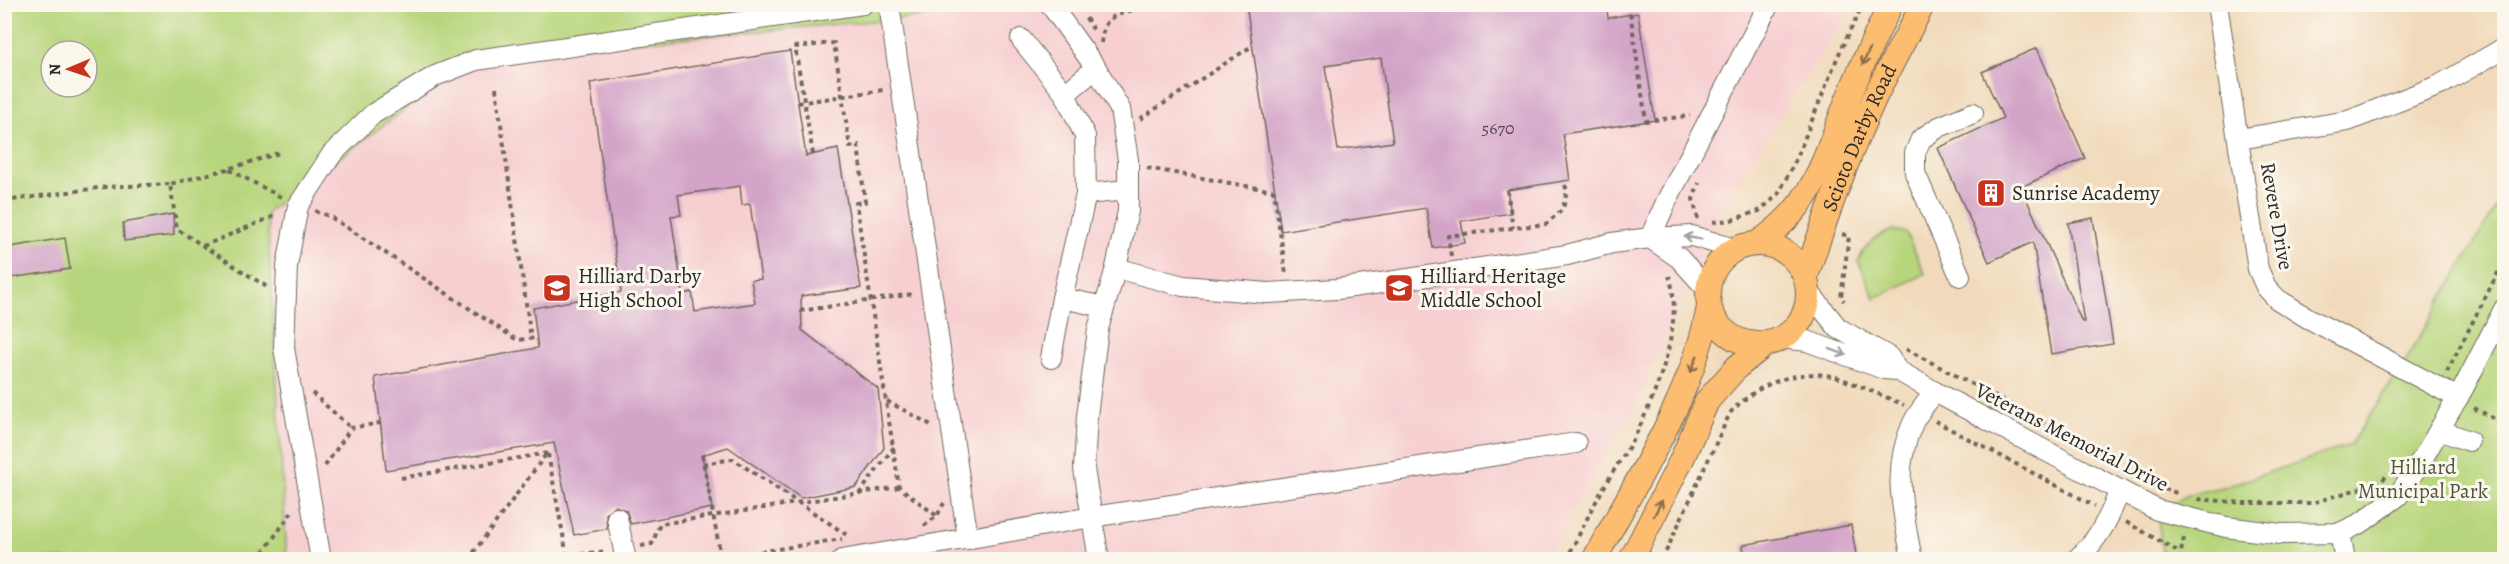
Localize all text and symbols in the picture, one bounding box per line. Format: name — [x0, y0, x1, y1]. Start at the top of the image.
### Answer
north arrow — [39, 39, 99, 99]
one-way arrow — [1860, 48, 1871, 66]
street label: Scioto Darby Road — [1815, 59, 1903, 216]
text: N — [44, 63, 66, 76]
house number: 5670 — [1481, 116, 1515, 140]
street label: Revere Drive — [2254, 160, 2300, 272]
building icon: Sunrise Academy — [1975, 177, 2007, 209]
place label: Sunrise Academy — [2012, 179, 2160, 207]
one-way arrow — [1684, 232, 1704, 243]
place label: Hilliard Darby High School — [578, 262, 702, 314]
place label: Hilliard Heritage Middle School — [1420, 262, 1566, 314]
school or university icon: Hilliard Darby High School — [541, 272, 573, 304]
school or university icon: Hilliard Heritage Middle School — [1383, 272, 1415, 304]
one-way arrow — [1828, 348, 1847, 359]
one-way arrow — [1687, 354, 1698, 372]
street label: Veterans Memorial Drive — [1970, 376, 2174, 498]
park label: Hilliard Municipal Park — [2358, 453, 2489, 505]
one-way arrow — [1653, 499, 1665, 517]

